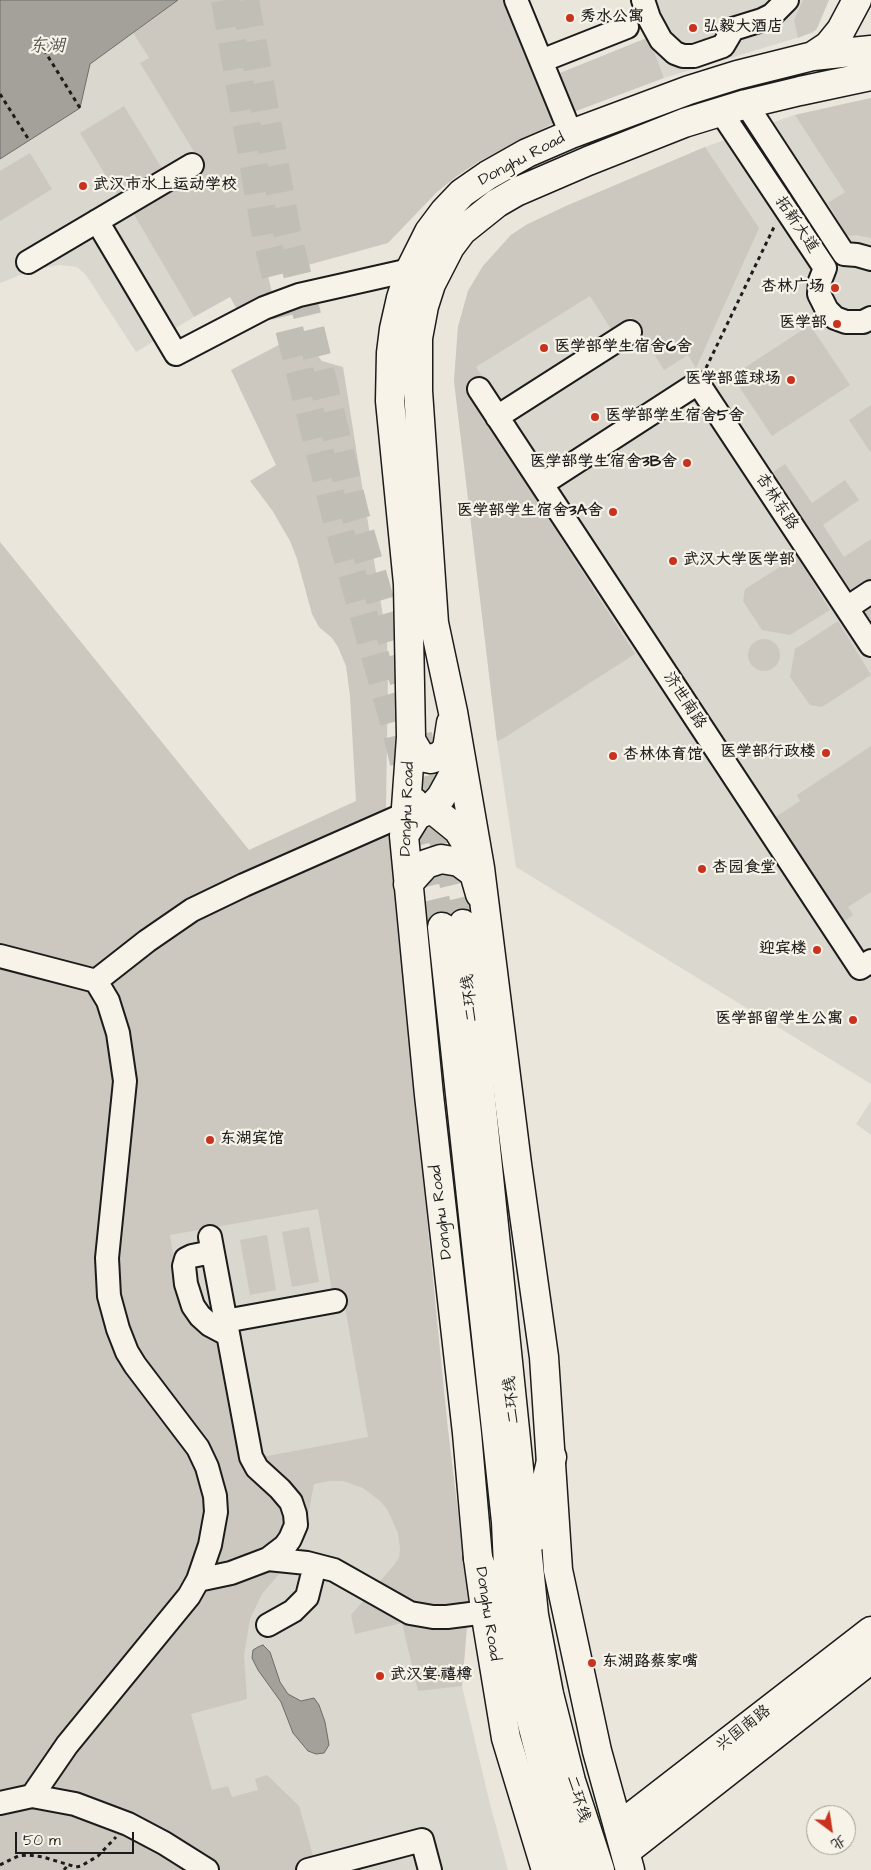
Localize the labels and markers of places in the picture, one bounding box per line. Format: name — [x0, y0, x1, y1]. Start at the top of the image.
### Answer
place label: 秀水公寓 — [580, 8, 644, 28]
marker: 秀水公寓 — [564, 12, 576, 24]
place label: 弘毅大酒店 — [703, 18, 783, 38]
marker: 弘毅大酒店 — [687, 22, 699, 34]
place label: 武汉市水上运动学校 — [93, 176, 237, 196]
marker: 武汉市水上运动学校 — [77, 180, 89, 192]
place label: 杏林广场 — [761, 278, 825, 298]
marker: 杏林广场 — [829, 282, 841, 294]
place label: 医学部 — [779, 314, 827, 334]
marker: 医学部 — [831, 318, 843, 330]
place label: 医学部学生宿舍6舍 — [554, 338, 692, 358]
marker: 医学部学生宿舍6舍 — [538, 342, 550, 354]
place label: 医学部篮球场 — [685, 370, 781, 390]
marker: 医学部篮球场 — [785, 374, 797, 386]
place label: 医学部学生宿舍5舍 — [605, 407, 744, 427]
marker: 医学部学生宿舍5舍 — [589, 411, 601, 423]
place label: 医学部学生宿舍3B舍 — [529, 453, 677, 473]
marker: 医学部学生宿舍3B舍 — [681, 457, 693, 469]
place label: 医学部学生宿舍3A舍 — [457, 502, 603, 522]
marker: 医学部学生宿舍3A舍 — [607, 506, 619, 518]
place label: 武汉大学医学部 — [683, 551, 795, 571]
marker: 武汉大学医学部 — [667, 555, 679, 567]
place label: 医学部行政楼 — [720, 743, 816, 763]
place label: 杏林体育馆 — [623, 746, 703, 766]
marker: 医学部行政楼 — [820, 747, 832, 759]
marker: 杏林体育馆 — [607, 750, 619, 762]
place label: 杏园食堂 — [712, 859, 776, 879]
marker: 杏园食堂 — [696, 863, 708, 875]
place label: 迎宾楼 — [759, 940, 807, 960]
marker: 迎宾楼 — [811, 944, 823, 956]
place label: 医学部留学生公寓 — [715, 1010, 843, 1030]
marker: 医学部留学生公寓 — [847, 1014, 859, 1026]
place label: 东湖宾馆 — [220, 1130, 284, 1150]
marker: 东湖宾馆 — [204, 1134, 216, 1146]
place label: 东湖路蔡家嘴 — [602, 1653, 698, 1673]
marker: 东湖路蔡家嘴 — [586, 1657, 598, 1669]
place label: 武汉宴·禧樽 — [390, 1666, 472, 1686]
marker: 武汉宴·禧樽 — [374, 1670, 386, 1682]

